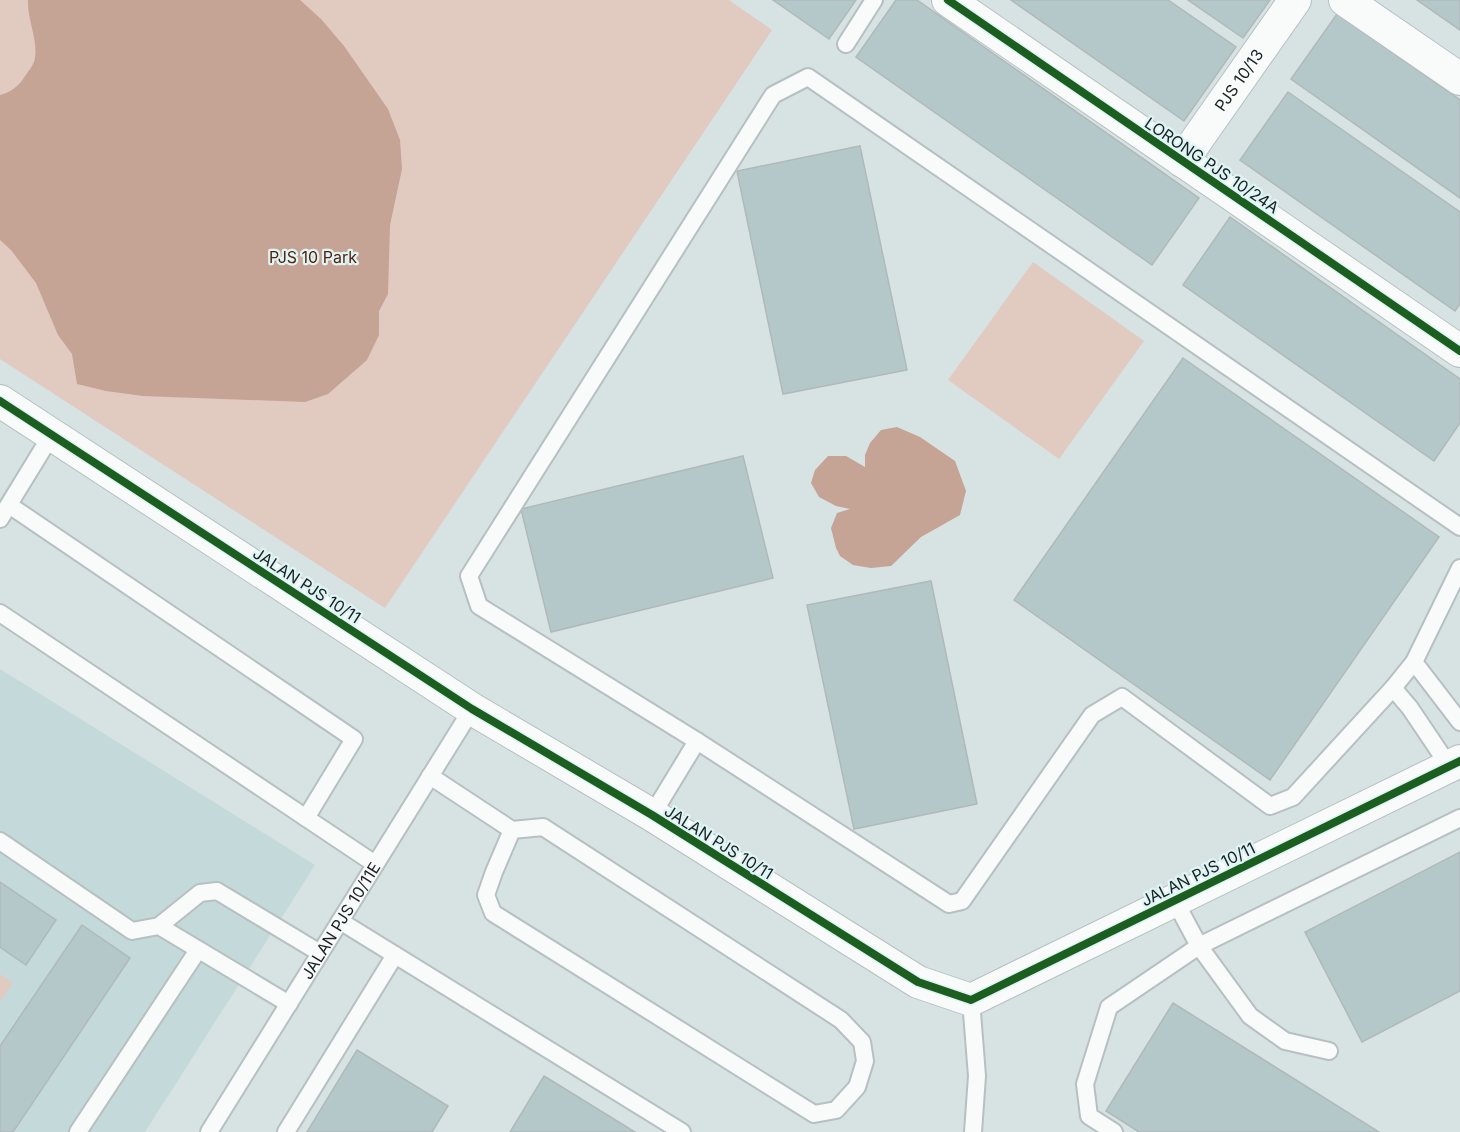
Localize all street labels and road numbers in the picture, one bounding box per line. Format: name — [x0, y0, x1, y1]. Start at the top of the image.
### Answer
street label: PJS 10/13 — [1210, 45, 1268, 115]
street label: LORONG PJS 10/24A — [1141, 113, 1283, 217]
street label: JALAN PJS 10/11 — [249, 543, 365, 627]
street label: JALAN PJS 10/11 — [661, 801, 777, 883]
street label: JALAN PJS 10/11 — [1138, 838, 1258, 910]
street label: JALAN PJS 10/11E — [297, 858, 384, 983]

